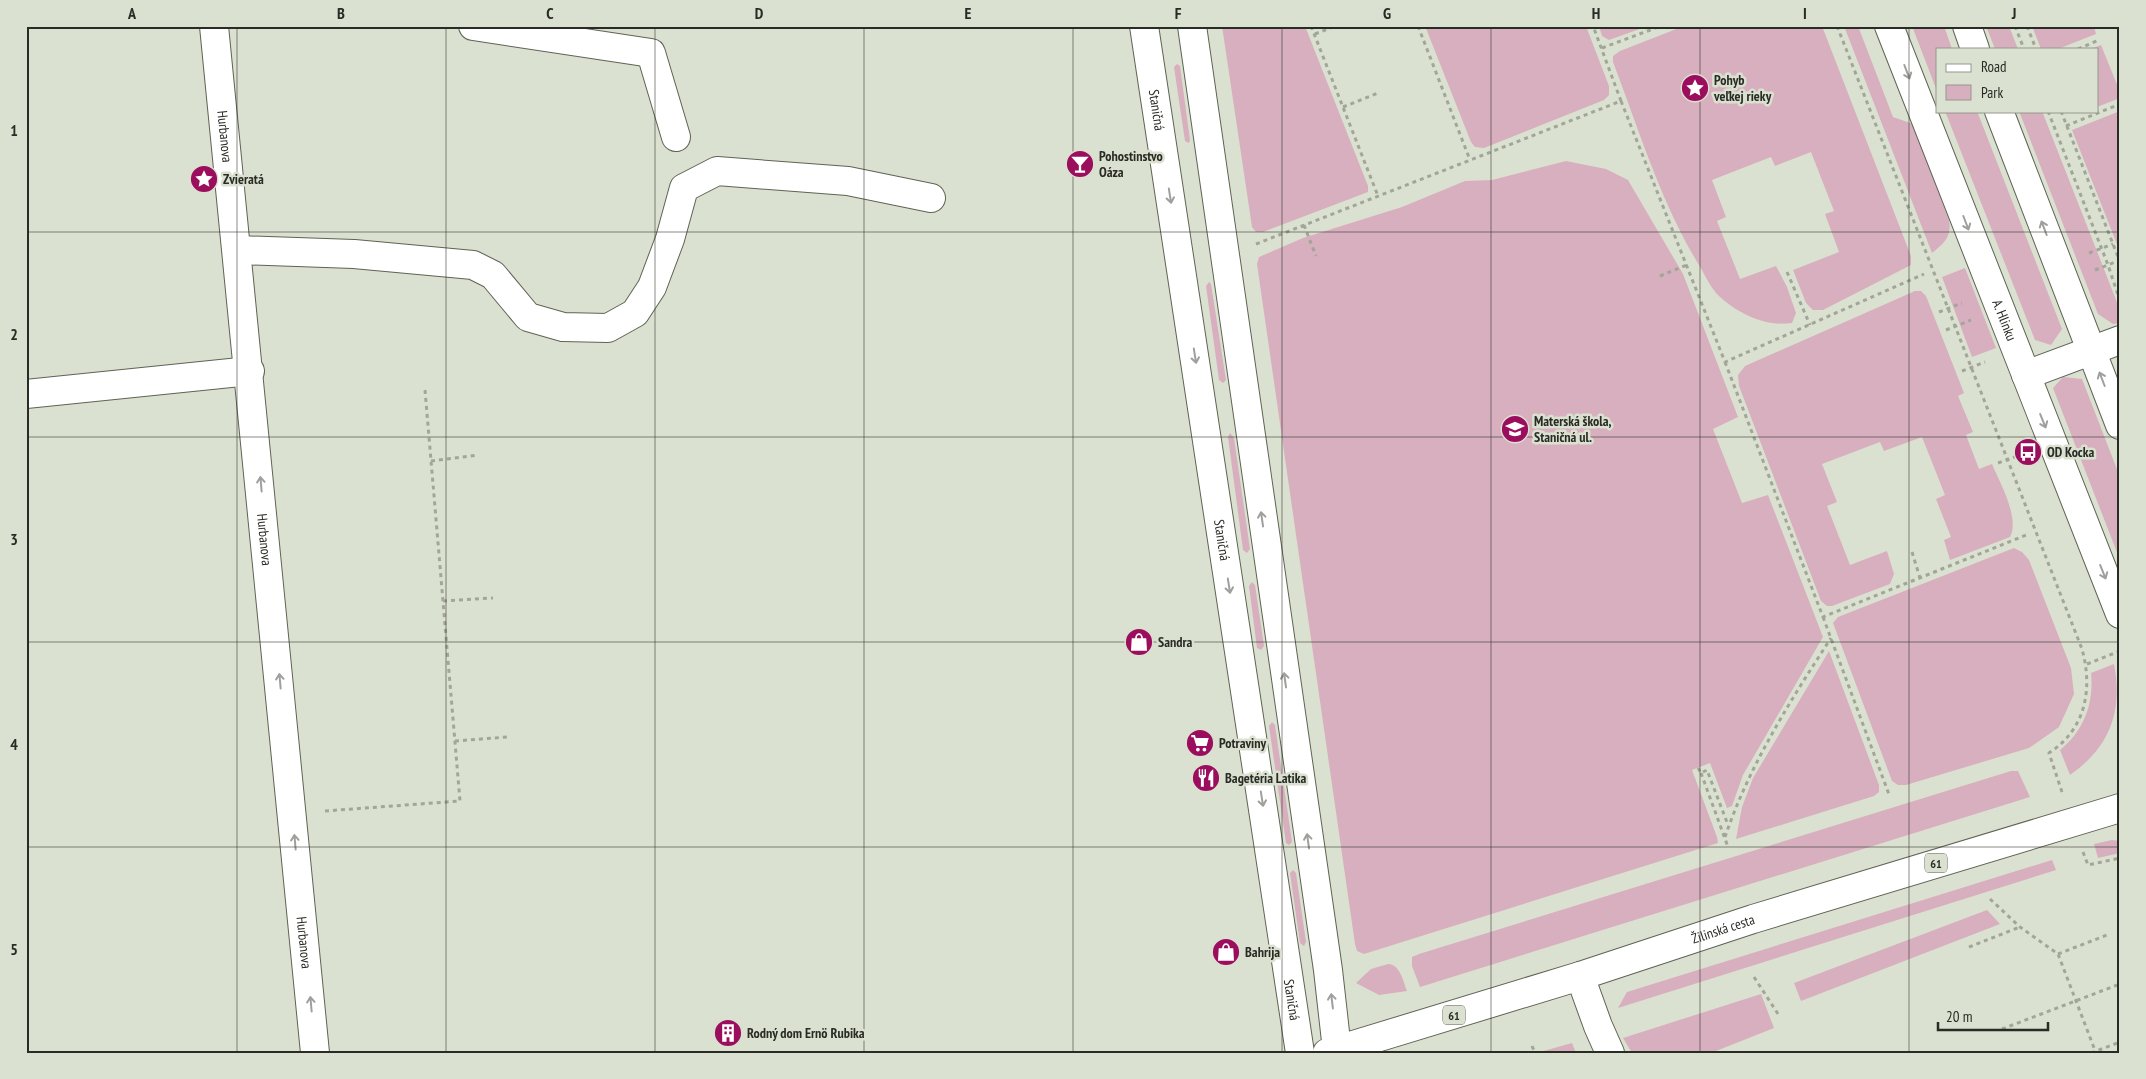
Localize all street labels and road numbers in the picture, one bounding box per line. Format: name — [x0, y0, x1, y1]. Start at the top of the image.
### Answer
street label: Staničná — [1145, 88, 1169, 132]
street label: Hurbanova — [213, 110, 236, 163]
street label: A. Hlinku — [1988, 297, 2021, 343]
street label: Hurbanova — [253, 513, 276, 566]
street label: Staničná — [1210, 518, 1234, 562]
road number: 61 — [1925, 854, 1947, 872]
street label: Žilinská cesta — [1689, 910, 1757, 948]
street label: Hurbanova — [293, 916, 316, 969]
street label: Staničná — [1280, 978, 1304, 1022]
road number: 61 — [1443, 1006, 1465, 1024]

